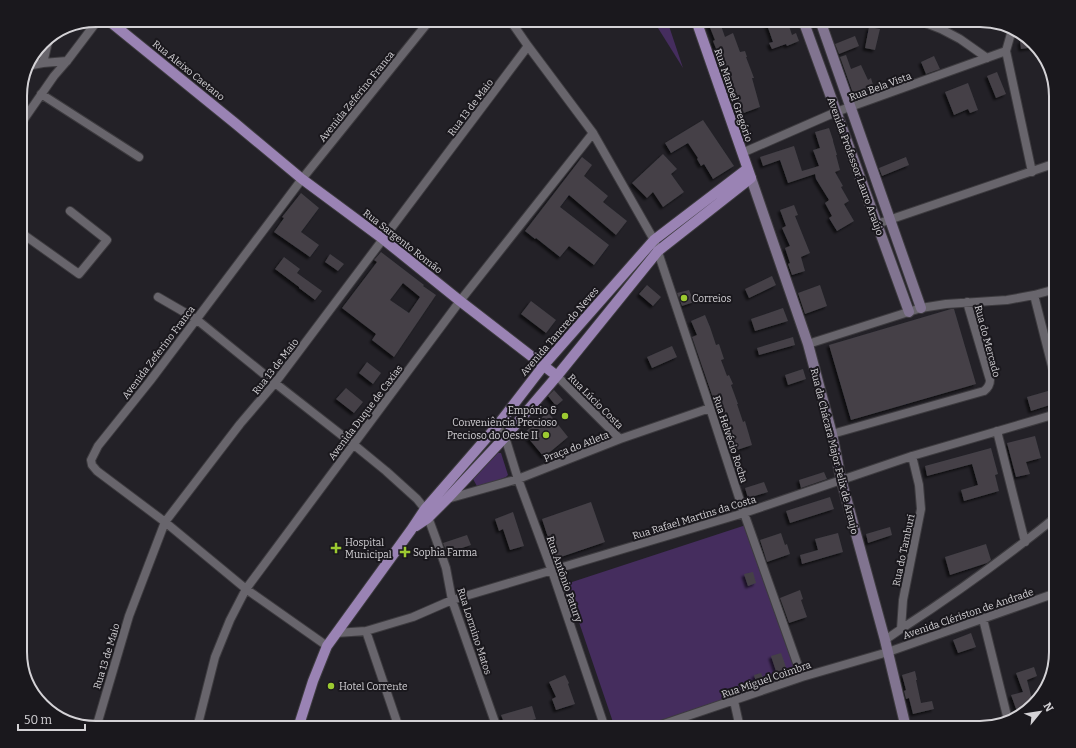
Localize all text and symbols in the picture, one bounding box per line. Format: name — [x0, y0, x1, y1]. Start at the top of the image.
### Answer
street label: Rua Aleixo Caetano — [150, 38, 227, 104]
street label: Rua Manoel Gregório — [711, 47, 755, 144]
street label: Avenida Zeferino Franca — [316, 48, 397, 144]
street label: Rua Bela Vista — [848, 70, 914, 104]
street label: Rua 13 de Maio — [445, 77, 496, 138]
street label: Avenida Professor Lauro Araújo — [824, 95, 887, 237]
street label: Rua Sargento Romão — [361, 207, 444, 277]
street label: Avenida Tancredo Neves — [518, 285, 602, 378]
marker: Correios — [679, 293, 689, 303]
place label: Correios — [692, 293, 732, 305]
street label: Avenida Zeferino Franca — [120, 303, 198, 401]
street label: Rua do Mercado — [972, 304, 1003, 379]
street label: Rua 13 de Maio — [250, 336, 302, 397]
street label: Avenida Duque de Caxias — [326, 362, 406, 463]
street label: Rua da Chácara Major Felix de Araujo — [808, 367, 861, 536]
street label: Rua Lúcio Costa — [565, 371, 626, 432]
street label: Rua Helvécio Rocha — [710, 394, 750, 485]
place label: Empório & Conveniência Precioso — [452, 405, 557, 429]
marker: Empório & Conveniência Precioso — [560, 411, 570, 421]
street label: Praça do Atleta — [542, 429, 611, 465]
place label: Precioso do Oeste II — [447, 430, 538, 442]
marker: Precioso do Oeste II — [541, 430, 551, 440]
street label: Rua Rafael Martins da Costa — [631, 493, 758, 542]
street label: Rua do Tamburi — [890, 513, 917, 587]
street label: Rua Antônio Patury — [544, 534, 586, 625]
place label: Hospital Municipal — [345, 537, 392, 561]
marker: Hospital Municipal — [330, 542, 342, 554]
marker: Sophia Farma — [400, 547, 410, 557]
place label: Sophia Farma — [413, 547, 478, 559]
street label: Rua Lormino Matos — [454, 586, 494, 676]
street label: Avenida Clériston de Andrade — [901, 586, 1035, 642]
street label: Rua 13 de Maio — [91, 622, 123, 691]
street label: Rua Miguel Coimbra — [720, 659, 813, 701]
marker: Hotel Corrente — [326, 681, 336, 691]
place label: Hotel Corrente — [339, 681, 408, 693]
north arrow — [1020, 692, 1060, 732]
text: N — [1040, 700, 1056, 715]
scale bar — [18, 706, 85, 732]
text: 50 m — [24, 713, 53, 727]

